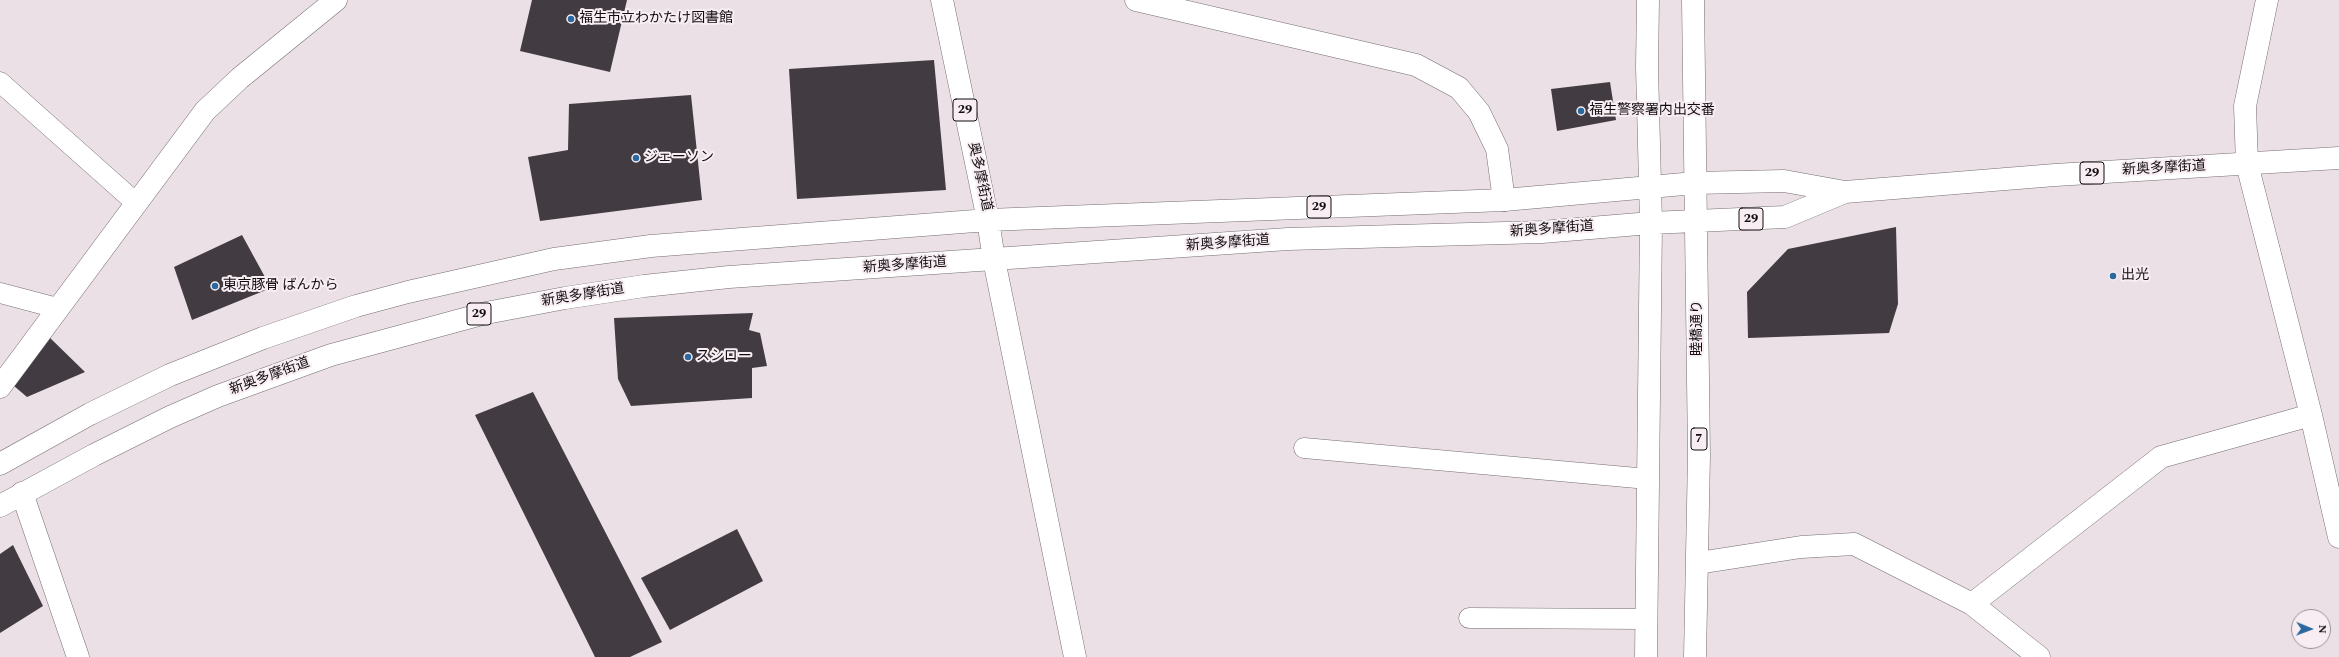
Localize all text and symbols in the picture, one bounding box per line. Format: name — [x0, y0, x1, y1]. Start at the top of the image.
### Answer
place label: 福生市立わかたけ図書館 — [579, 11, 733, 27]
marker: 福生市立わかたけ図書館 — [566, 14, 576, 24]
road number: 29 — [953, 99, 977, 121]
place label: 福生警察署内出交番 — [1589, 103, 1715, 119]
marker: 福生警察署内出交番 — [1576, 106, 1586, 116]
street label: 奥多摩街道 — [964, 141, 994, 213]
place label: ジェーソン — [644, 150, 714, 166]
marker: ジェーソン — [631, 153, 641, 163]
street label: 新奥多摩街道 — [2122, 158, 2206, 180]
road number: 29 — [2080, 162, 2104, 184]
road number: 29 — [1307, 196, 1331, 218]
road number: 29 — [1739, 208, 1763, 230]
street label: 新奥多摩街道 — [1510, 219, 1594, 241]
street label: 新奥多摩街道 — [1186, 233, 1270, 255]
street label: 新奥多摩街道 — [863, 255, 947, 277]
place label: 出光 — [2121, 268, 2149, 284]
marker: 出光 — [2108, 271, 2118, 281]
place label: 東京豚骨 ばんから — [223, 278, 338, 294]
marker: 東京豚骨 ばんから — [210, 281, 220, 291]
street label: 新奥多摩街道 — [540, 281, 626, 311]
street label: 睦橋通り — [1690, 300, 1706, 356]
road number: 29 — [467, 303, 491, 325]
place label: スシロー — [696, 349, 752, 365]
marker: スシロー — [683, 352, 693, 362]
street label: 新奥多摩街道 — [228, 355, 312, 399]
road number: 7 — [1691, 428, 1707, 450]
north arrow — [2291, 609, 2331, 649]
text: N — [2314, 625, 2331, 634]

